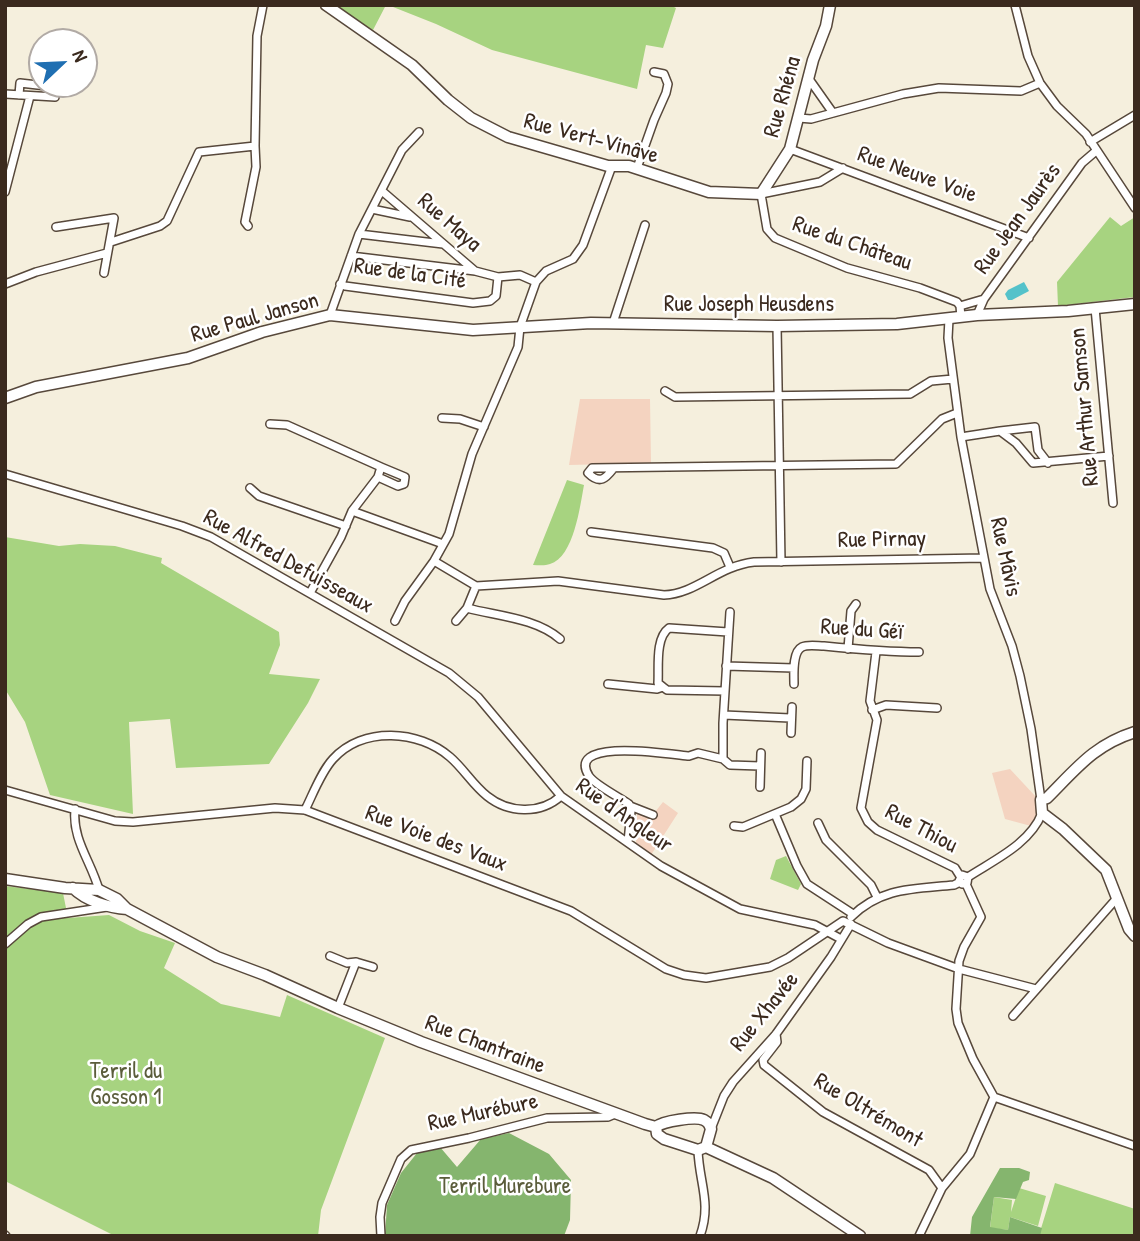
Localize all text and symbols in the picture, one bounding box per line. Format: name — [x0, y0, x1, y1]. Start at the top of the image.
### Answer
north arrow — [28, 28, 98, 98]
text: N — [67, 46, 94, 65]
street label: Rue Rhéna — [758, 53, 808, 141]
street label: Rue Vert-Vinâve — [521, 108, 661, 170]
street label: Rue Neuve Voie — [854, 141, 980, 209]
street label: Rue Jean Jaurès — [969, 158, 1067, 280]
street label: Rue Maya — [411, 188, 487, 258]
street label: Rue du Château — [789, 211, 915, 277]
street label: Rue de la Cité — [352, 252, 468, 296]
street label: Rue Paul Janson — [188, 287, 322, 349]
street label: Rue Joseph Heusdens — [664, 291, 834, 319]
street label: Rue Arthur Samson — [1064, 327, 1106, 487]
street label: Rue Alfred Defuisseaux — [198, 504, 378, 620]
street label: Rue Mâvis — [983, 515, 1027, 599]
street label: Rue Pirnay — [838, 525, 926, 555]
street label: Rue du Géï — [820, 613, 904, 647]
street label: Rue d'Angleur — [570, 773, 678, 859]
street label: Rue Thiou — [880, 798, 962, 860]
street label: Rue Voie des Vaux — [361, 799, 511, 879]
street label: Rue Xhavée — [725, 967, 805, 1057]
street label: Rue Chantraine — [421, 1009, 549, 1081]
park label: Terril du Gosson 1 — [90, 1058, 162, 1112]
street label: Rue Oltrémont — [809, 1068, 927, 1154]
street label: Rue Murébure — [426, 1088, 540, 1138]
park label: Terril Murebure — [439, 1173, 571, 1201]

